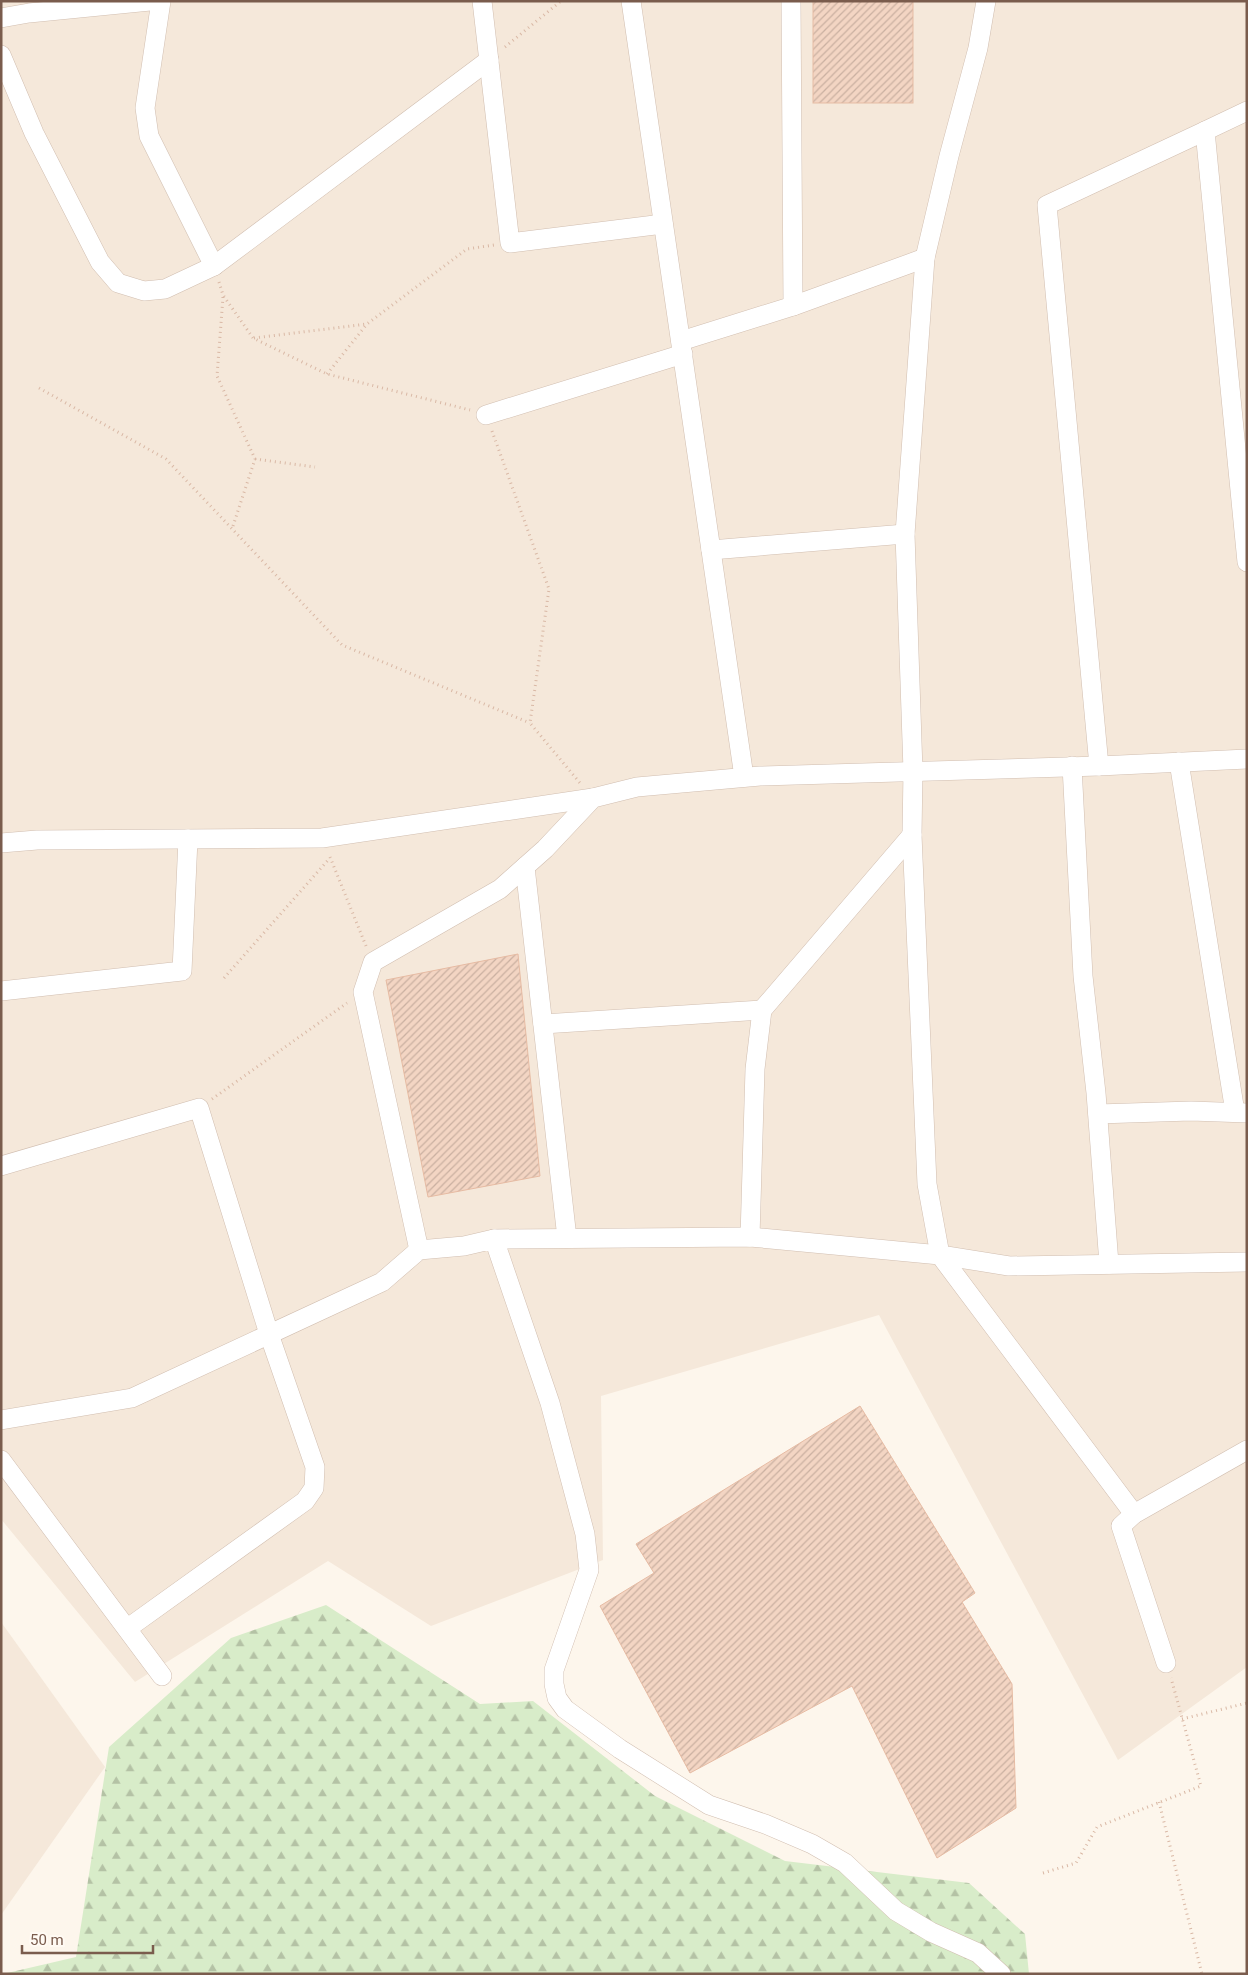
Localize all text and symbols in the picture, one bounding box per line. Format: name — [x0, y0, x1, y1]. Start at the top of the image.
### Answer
scale bar — [22, 1922, 154, 1954]
text: 50 m — [30, 1931, 64, 1949]

